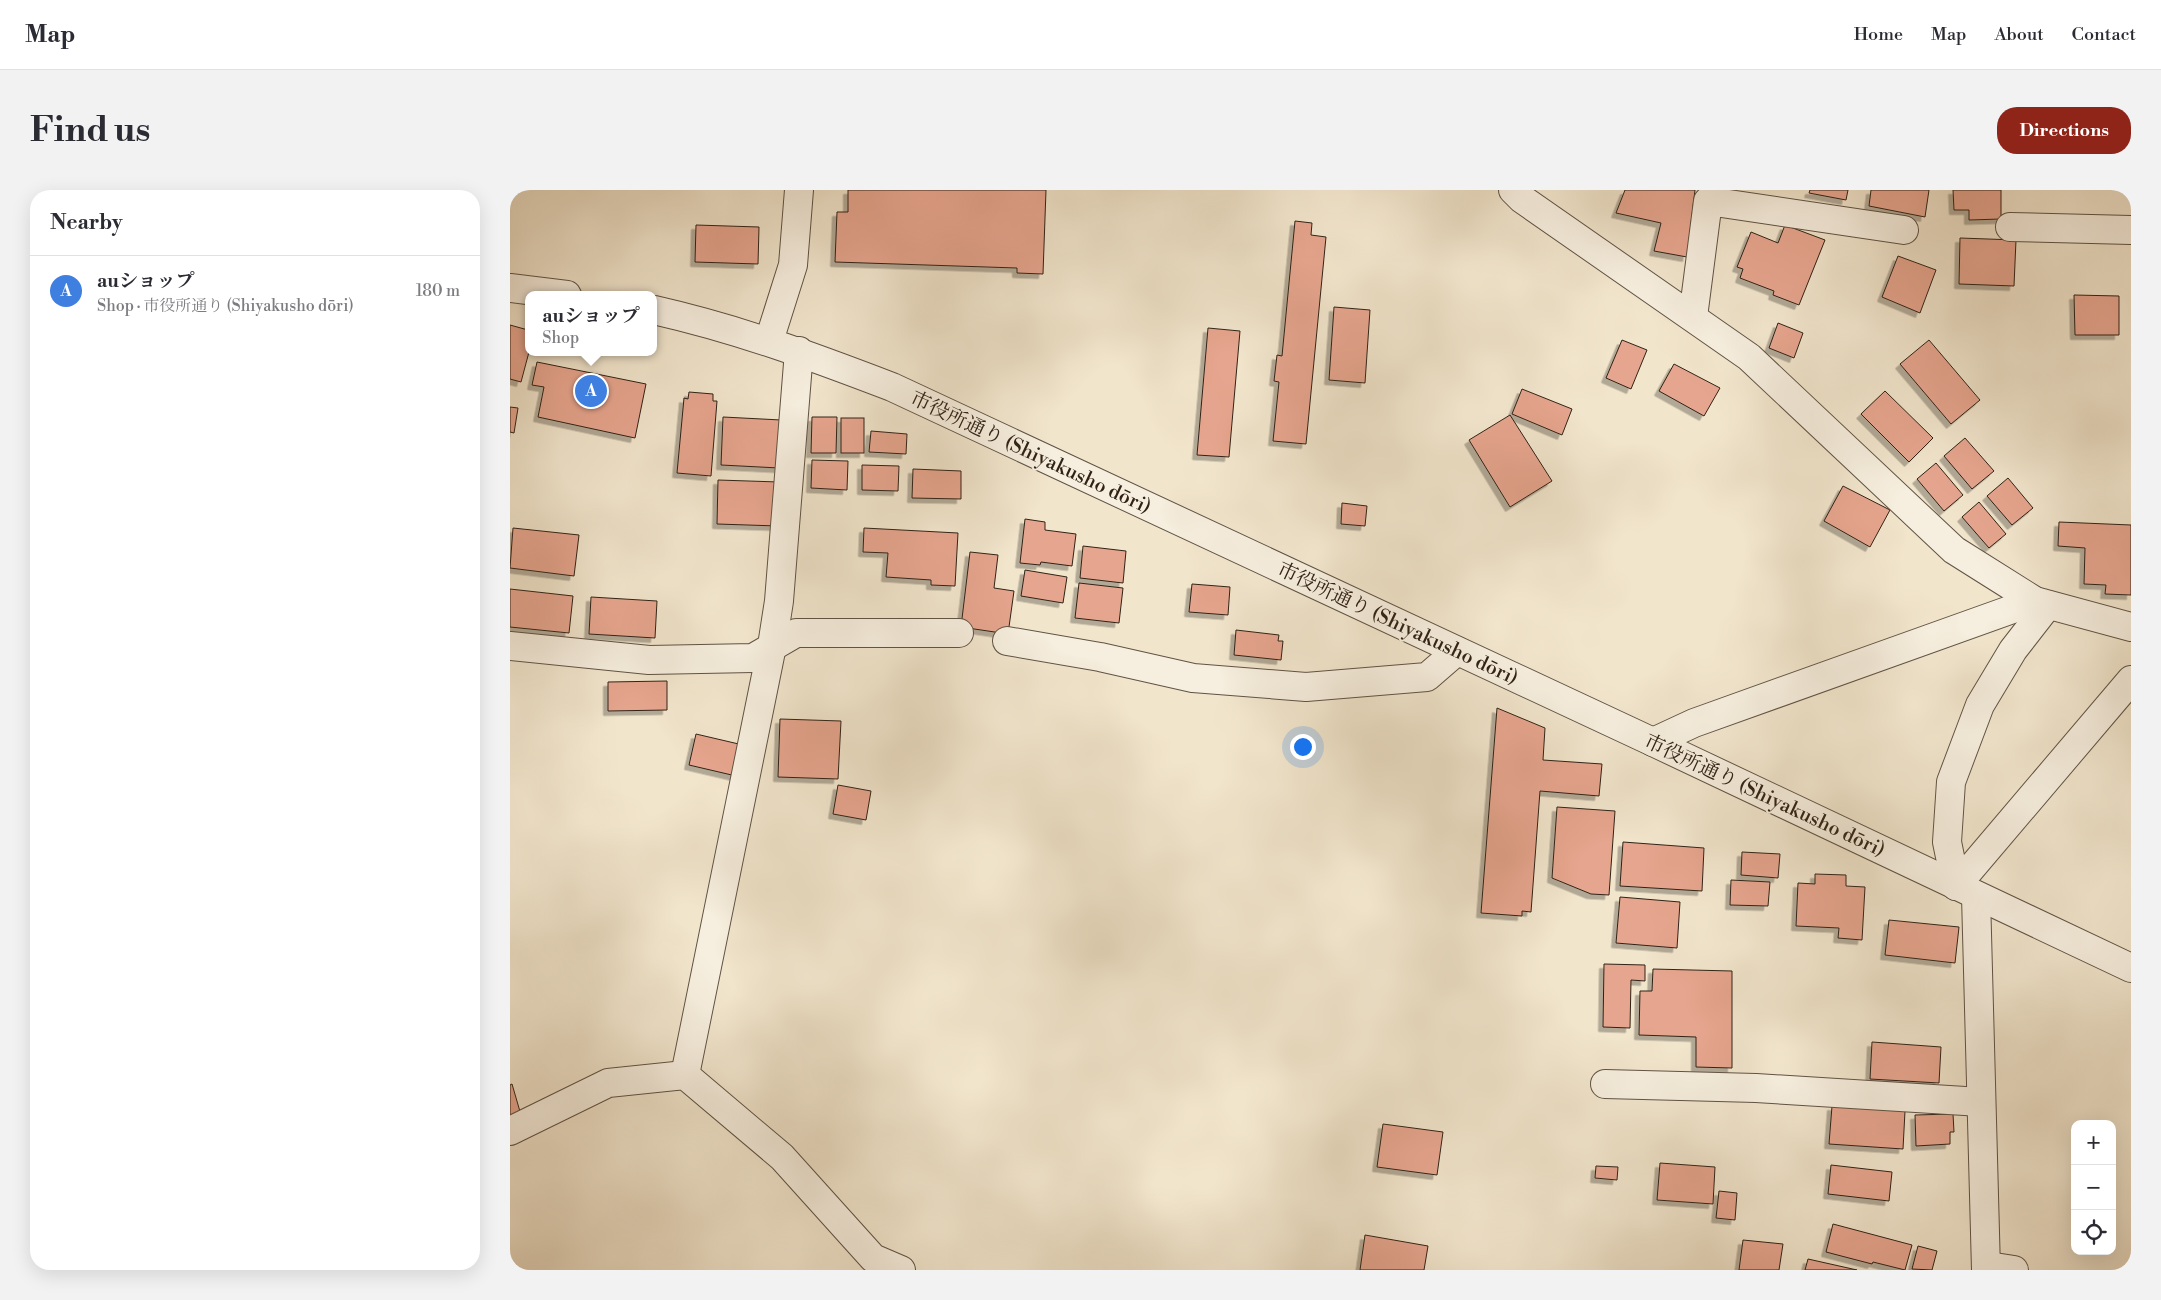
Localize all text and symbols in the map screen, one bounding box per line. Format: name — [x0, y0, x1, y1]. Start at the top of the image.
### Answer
text: Map — [25, 20, 75, 50]
text: Home — [1854, 23, 1903, 46]
text: Map — [1931, 23, 1967, 46]
text: About — [1995, 23, 2044, 46]
text: Contact — [2072, 23, 2136, 46]
button: Directions — [1997, 107, 2131, 154]
text: Find us — [30, 109, 150, 152]
text: Nearby — [50, 210, 123, 236]
text: auショップ — [97, 269, 195, 293]
text: A — [60, 281, 72, 301]
text: 180 m — [416, 281, 460, 301]
popup — [525, 291, 657, 356]
text: Shop · 市役所通り (Shiyakusho dōri) — [97, 296, 354, 316]
text: auショップ — [542, 304, 640, 328]
text: Shop — [542, 328, 579, 348]
pin: A — [575, 372, 607, 410]
street label: 市役所通り (Shiyakusho dōri) — [906, 386, 1155, 520]
street label: 市役所通り (Shiyakusho dōri) — [1273, 557, 1522, 691]
street label: 市役所通り (Shiyakusho dōri) — [1640, 729, 1889, 863]
your location — [1290, 734, 1316, 760]
map controls — [2071, 1120, 2116, 1255]
button: + — [2071, 1120, 2116, 1165]
button: − — [2071, 1165, 2116, 1210]
button: locate — [2071, 1210, 2116, 1255]

